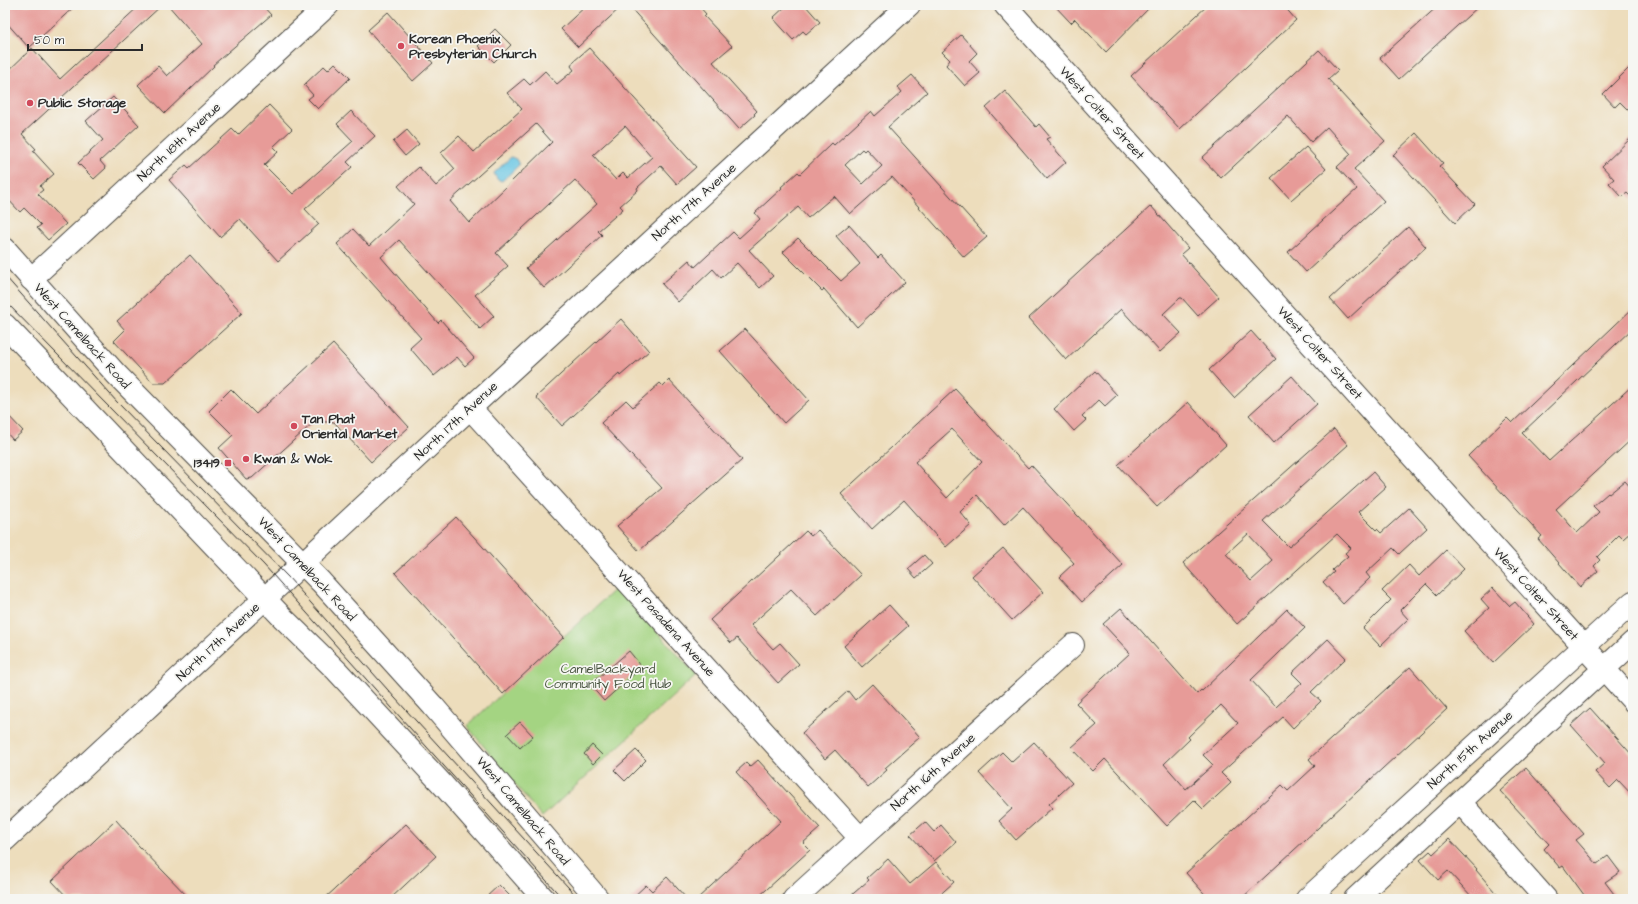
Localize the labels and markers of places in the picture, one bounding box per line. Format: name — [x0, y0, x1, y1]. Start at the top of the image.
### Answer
place label: Korean Phoenix Presbyterian Church — [409, 30, 537, 64]
marker: Korean Phoenix Presbyterian Church — [396, 41, 406, 51]
place label: Public Storage — [38, 94, 126, 114]
marker: Public Storage — [25, 98, 35, 108]
place label: Tan Phat Oriental Market — [301, 410, 398, 443]
marker: Tan Phat Oriental Market — [289, 421, 299, 431]
place label: Kwan & Wok — [254, 450, 333, 468]
place label: 13419 — [194, 454, 220, 472]
marker: Kwan & Wok — [241, 454, 251, 464]
marker: 13419 — [223, 458, 233, 468]

